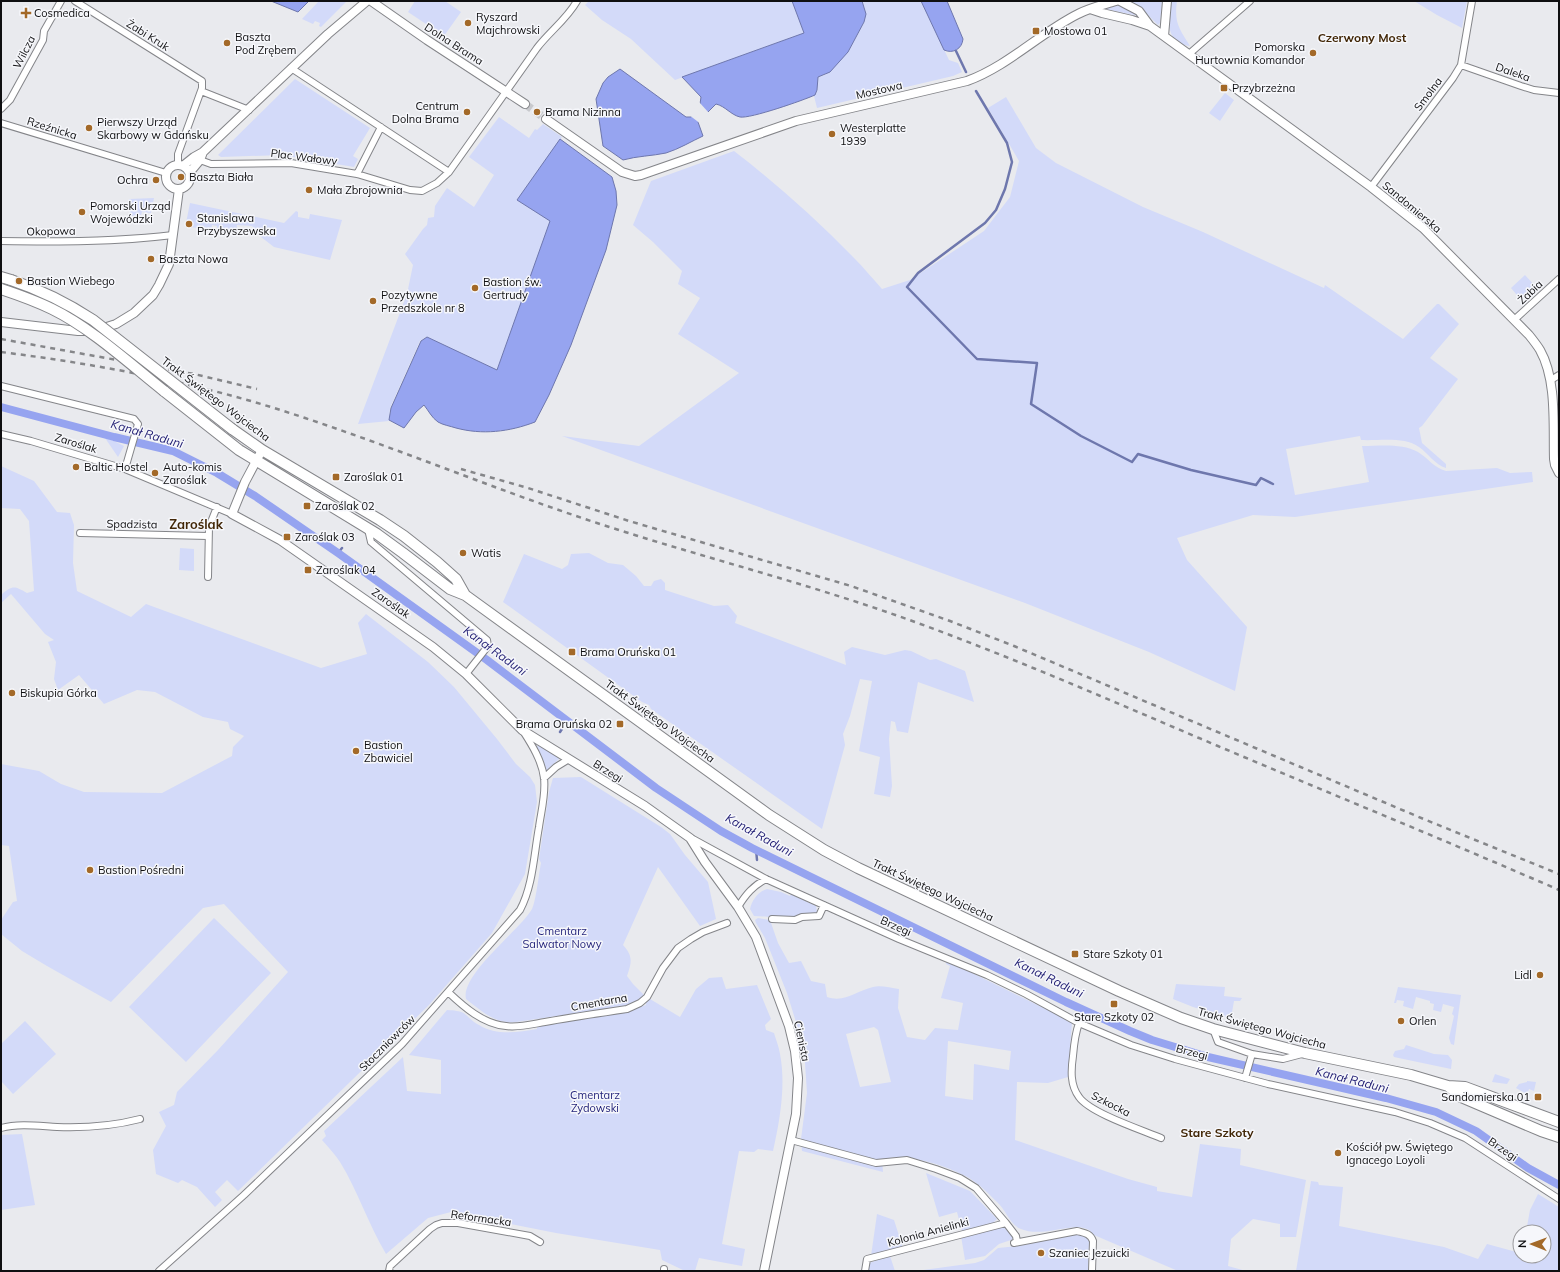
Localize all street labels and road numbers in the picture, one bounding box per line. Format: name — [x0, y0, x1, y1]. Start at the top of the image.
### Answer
street label: Żabi Kruk — [124, 16, 172, 54]
street label: Dolna Brama — [422, 20, 486, 68]
street label: Wilcza — [10, 33, 38, 71]
street label: Daleka — [1494, 60, 1532, 84]
street label: Smolna — [1411, 74, 1445, 114]
street label: Mostowa — [854, 78, 904, 102]
street label: Rzeźnicka — [25, 114, 79, 142]
street label: Plac Wałowy — [270, 146, 338, 168]
street label: Sandomierska — [1380, 178, 1444, 236]
street label: Okopowa — [26, 224, 76, 238]
street label: Żabia — [1515, 277, 1545, 307]
street label: Trakt Świętego Wojciecha — [159, 354, 273, 444]
street label: Zaroślak — [53, 430, 99, 456]
street label: Spadzista — [106, 517, 158, 531]
street label: Zaroślak — [369, 585, 413, 621]
street label: Trakt Świętego Wojciecha — [602, 677, 718, 765]
street label: Brzegi — [591, 756, 625, 786]
street label: Trakt Świętego Wojciecha — [870, 856, 996, 924]
street label: Brzegi — [878, 913, 914, 939]
street label: Cmentarna — [570, 990, 628, 1014]
street label: Trakt Świętego Wojciecha — [1196, 1004, 1328, 1052]
street label: Stoczniowców — [356, 1012, 418, 1074]
street label: Cienista — [791, 1019, 813, 1063]
street label: Brzegi — [1175, 1041, 1209, 1063]
street label: Szkocka — [1089, 1088, 1133, 1120]
street label: Brzegi — [1486, 1134, 1520, 1164]
street label: Reformacka — [450, 1207, 512, 1229]
street label: Kolonia Anielinki — [886, 1214, 970, 1250]

